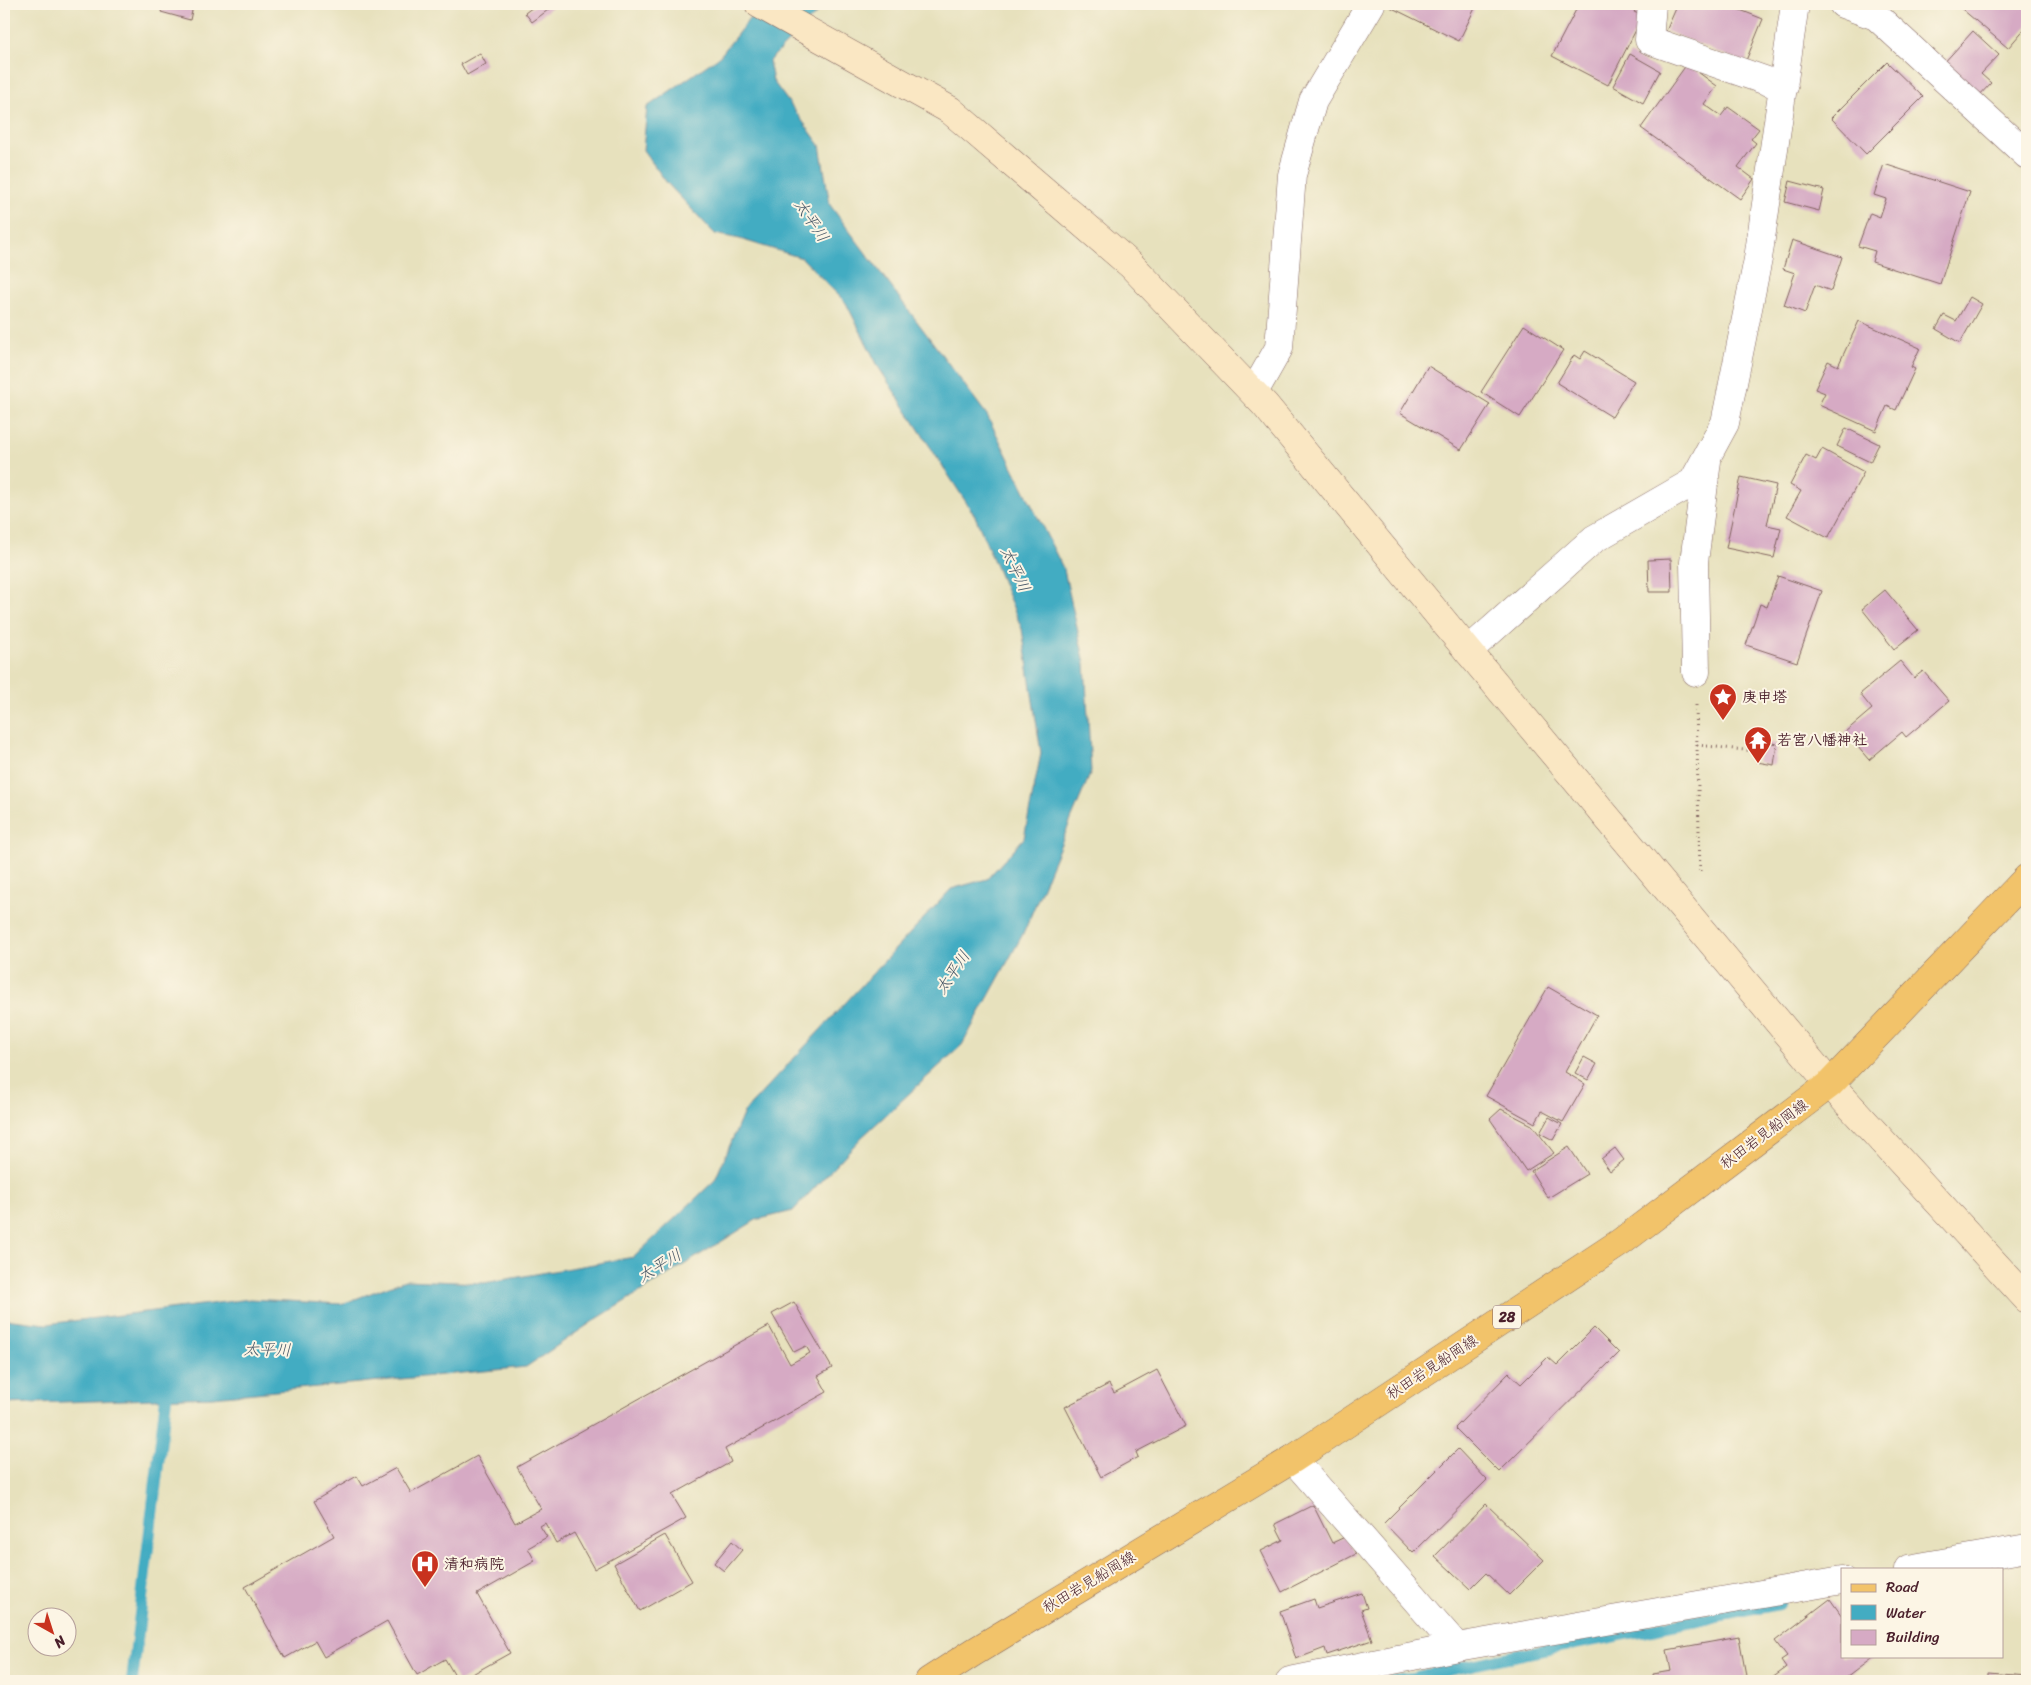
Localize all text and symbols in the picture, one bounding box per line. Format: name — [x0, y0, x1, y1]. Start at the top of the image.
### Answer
water label: 太平川 — [786, 192, 837, 248]
water label: 太平川 — [992, 541, 1039, 597]
place icon: 庚申塔 — [1708, 682, 1738, 721]
place label: 庚申塔 — [1742, 684, 1787, 710]
temple icon: 若宮八幡神社 — [1743, 725, 1773, 764]
place label: 若宮八幡神社 — [1777, 727, 1867, 753]
water label: 太平川 — [927, 944, 978, 1000]
street label: 秋田岩見船岡線 — [1714, 1092, 1814, 1176]
water label: 太平川 — [631, 1241, 687, 1290]
road number: 28 — [1493, 1305, 1521, 1328]
street label: 秋田岩見船岡線 — [1381, 1327, 1483, 1407]
water label: 太平川 — [243, 1335, 291, 1364]
street label: 秋田岩見船岡線 — [1037, 1544, 1141, 1620]
hospital icon: 清和病院 — [410, 1549, 440, 1588]
place label: 清和病院 — [444, 1551, 504, 1577]
legend — [1841, 1568, 2004, 1658]
text: Road — [1886, 1574, 1919, 1600]
text: Water — [1886, 1600, 1926, 1626]
north arrow — [28, 1608, 78, 1658]
text: Building — [1886, 1624, 1940, 1650]
text: N — [48, 1628, 72, 1655]

